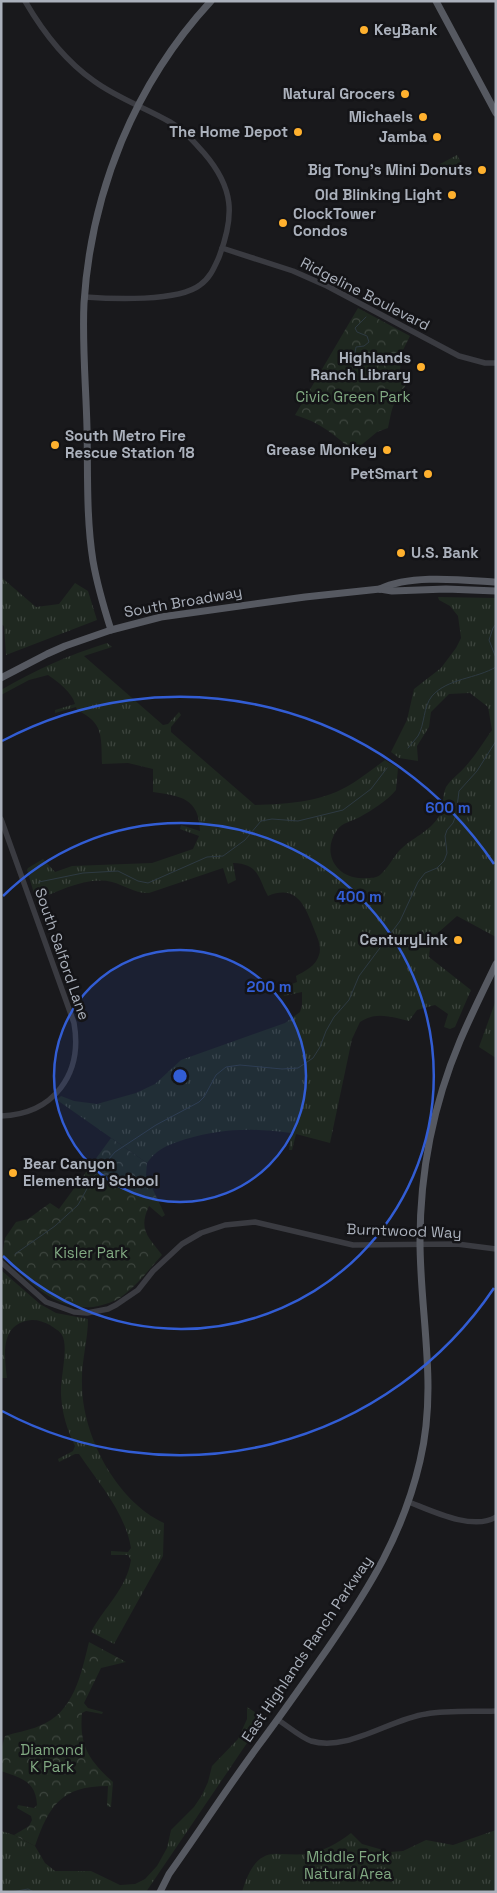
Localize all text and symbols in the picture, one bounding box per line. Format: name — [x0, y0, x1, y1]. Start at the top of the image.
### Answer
place label: KeyBank — [374, 20, 438, 39]
marker: KeyBank — [358, 24, 370, 36]
place label: Natural Grocers — [283, 84, 395, 103]
marker: Natural Grocers — [399, 88, 411, 100]
place label: Michaels — [349, 107, 413, 126]
marker: Michaels — [417, 111, 429, 123]
place label: The Home Depot — [169, 122, 288, 141]
marker: The Home Depot — [292, 126, 304, 138]
place label: Jamba — [379, 127, 427, 146]
marker: Jamba — [431, 131, 443, 143]
place label: Big Tony's Mini Donuts — [308, 160, 472, 179]
marker: Big Tony's Mini Donuts — [476, 164, 488, 176]
place label: Old Blinking Light — [315, 185, 442, 204]
marker: Old Blinking Light — [446, 189, 458, 201]
place label: ClockTower Condos — [293, 204, 376, 240]
marker: ClockTower Condos — [277, 217, 289, 229]
street label: Ridgeline Boulevard — [297, 253, 433, 334]
place label: Highlands Ranch Library — [310, 348, 411, 384]
marker: Highlands Ranch Library — [415, 361, 427, 373]
park label: Civic Green Park — [295, 387, 411, 406]
place label: South Metro Fire Rescue Station 18 — [65, 426, 194, 462]
marker: South Metro Fire Rescue Station 18 — [49, 439, 61, 451]
place label: Grease Monkey — [266, 440, 377, 459]
marker: Grease Monkey — [381, 444, 393, 456]
place label: PetSmart — [351, 464, 418, 483]
marker: PetSmart — [422, 468, 434, 480]
place label: U.S. Bank — [411, 543, 479, 562]
marker: U.S. Bank — [395, 547, 407, 559]
street label: South Broadway — [122, 582, 244, 621]
text: 600 m — [425, 798, 471, 817]
street label: South Salford Lane — [31, 885, 94, 1022]
text: 400 m — [336, 887, 382, 906]
place label: CenturyLink — [360, 930, 449, 949]
marker: CenturyLink — [452, 934, 464, 946]
text: 200 m — [247, 977, 291, 996]
centre of rings — [171, 1067, 189, 1085]
place label: Bear Canyon Elementary School — [23, 1154, 158, 1190]
marker: Bear Canyon Elementary School — [7, 1167, 19, 1179]
street label: Burntwood Way — [346, 1219, 462, 1242]
park label: Kisler Park — [54, 1243, 128, 1262]
street label: East Highlands Ranch Parkway — [237, 1552, 376, 1746]
park label: Diamond K Park — [20, 1740, 84, 1776]
park label: Middle Fork Natural Area — [304, 1847, 392, 1883]

